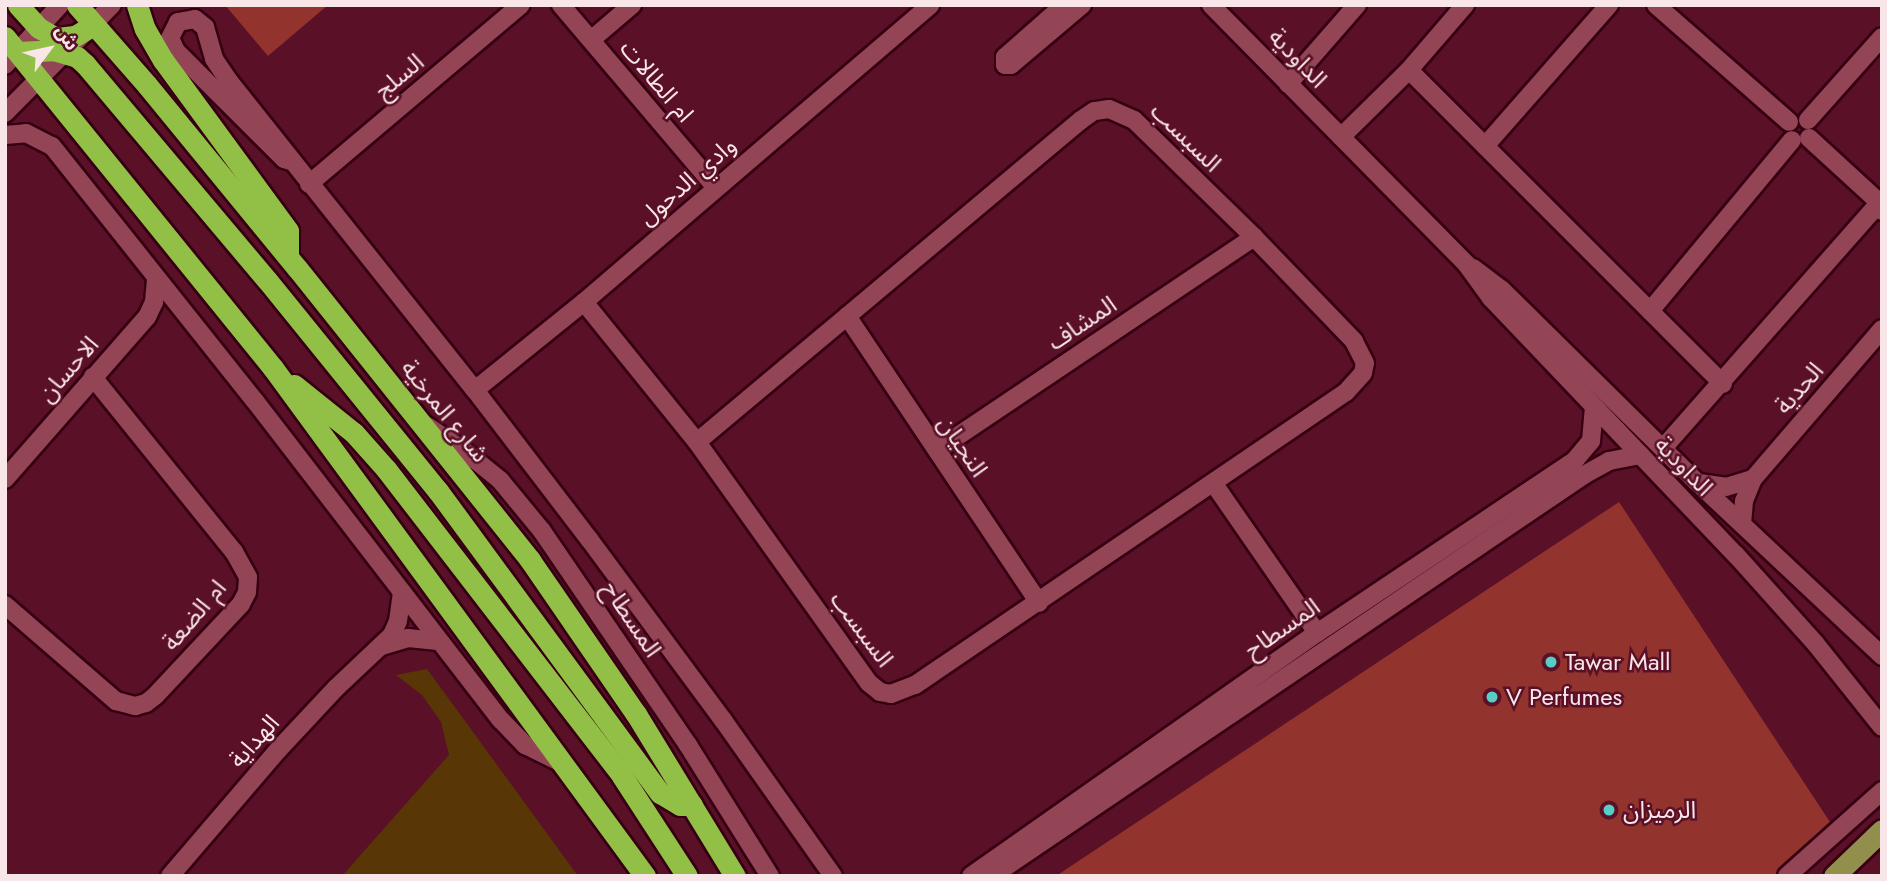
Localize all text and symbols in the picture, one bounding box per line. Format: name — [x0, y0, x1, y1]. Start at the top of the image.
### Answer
north arrow — [14, 14, 84, 84]
text: ش — [49, 19, 85, 56]
street label: الداودية — [1263, 22, 1333, 94]
street label: ام الطالات — [614, 34, 700, 128]
street label: السلج — [369, 47, 429, 105]
street label: السبسب — [1145, 96, 1227, 178]
street label: وادي الدحول — [632, 131, 742, 231]
street label: المشاف — [1042, 290, 1122, 356]
street label: الاحسان — [32, 330, 104, 408]
street label: شارع المرخية — [395, 354, 495, 468]
street label: الحدية — [1769, 356, 1829, 420]
street label: النجيان — [932, 410, 994, 482]
street label: الداودية — [1649, 430, 1719, 502]
street label: ام الضعة — [156, 574, 232, 656]
street label: المسطاح — [596, 575, 668, 663]
street label: السبسب — [824, 586, 900, 672]
street label: المسطاح — [1239, 592, 1325, 664]
place label: Tawar Mall — [1565, 648, 1671, 676]
marker: Tawar Mall — [1543, 654, 1559, 670]
place label: V Perfumes — [1506, 683, 1622, 711]
marker: V Perfumes — [1484, 689, 1500, 705]
street label: الهداية — [223, 709, 285, 773]
place label: الرميزان — [1623, 796, 1696, 824]
marker: الرميزان — [1601, 802, 1617, 818]

